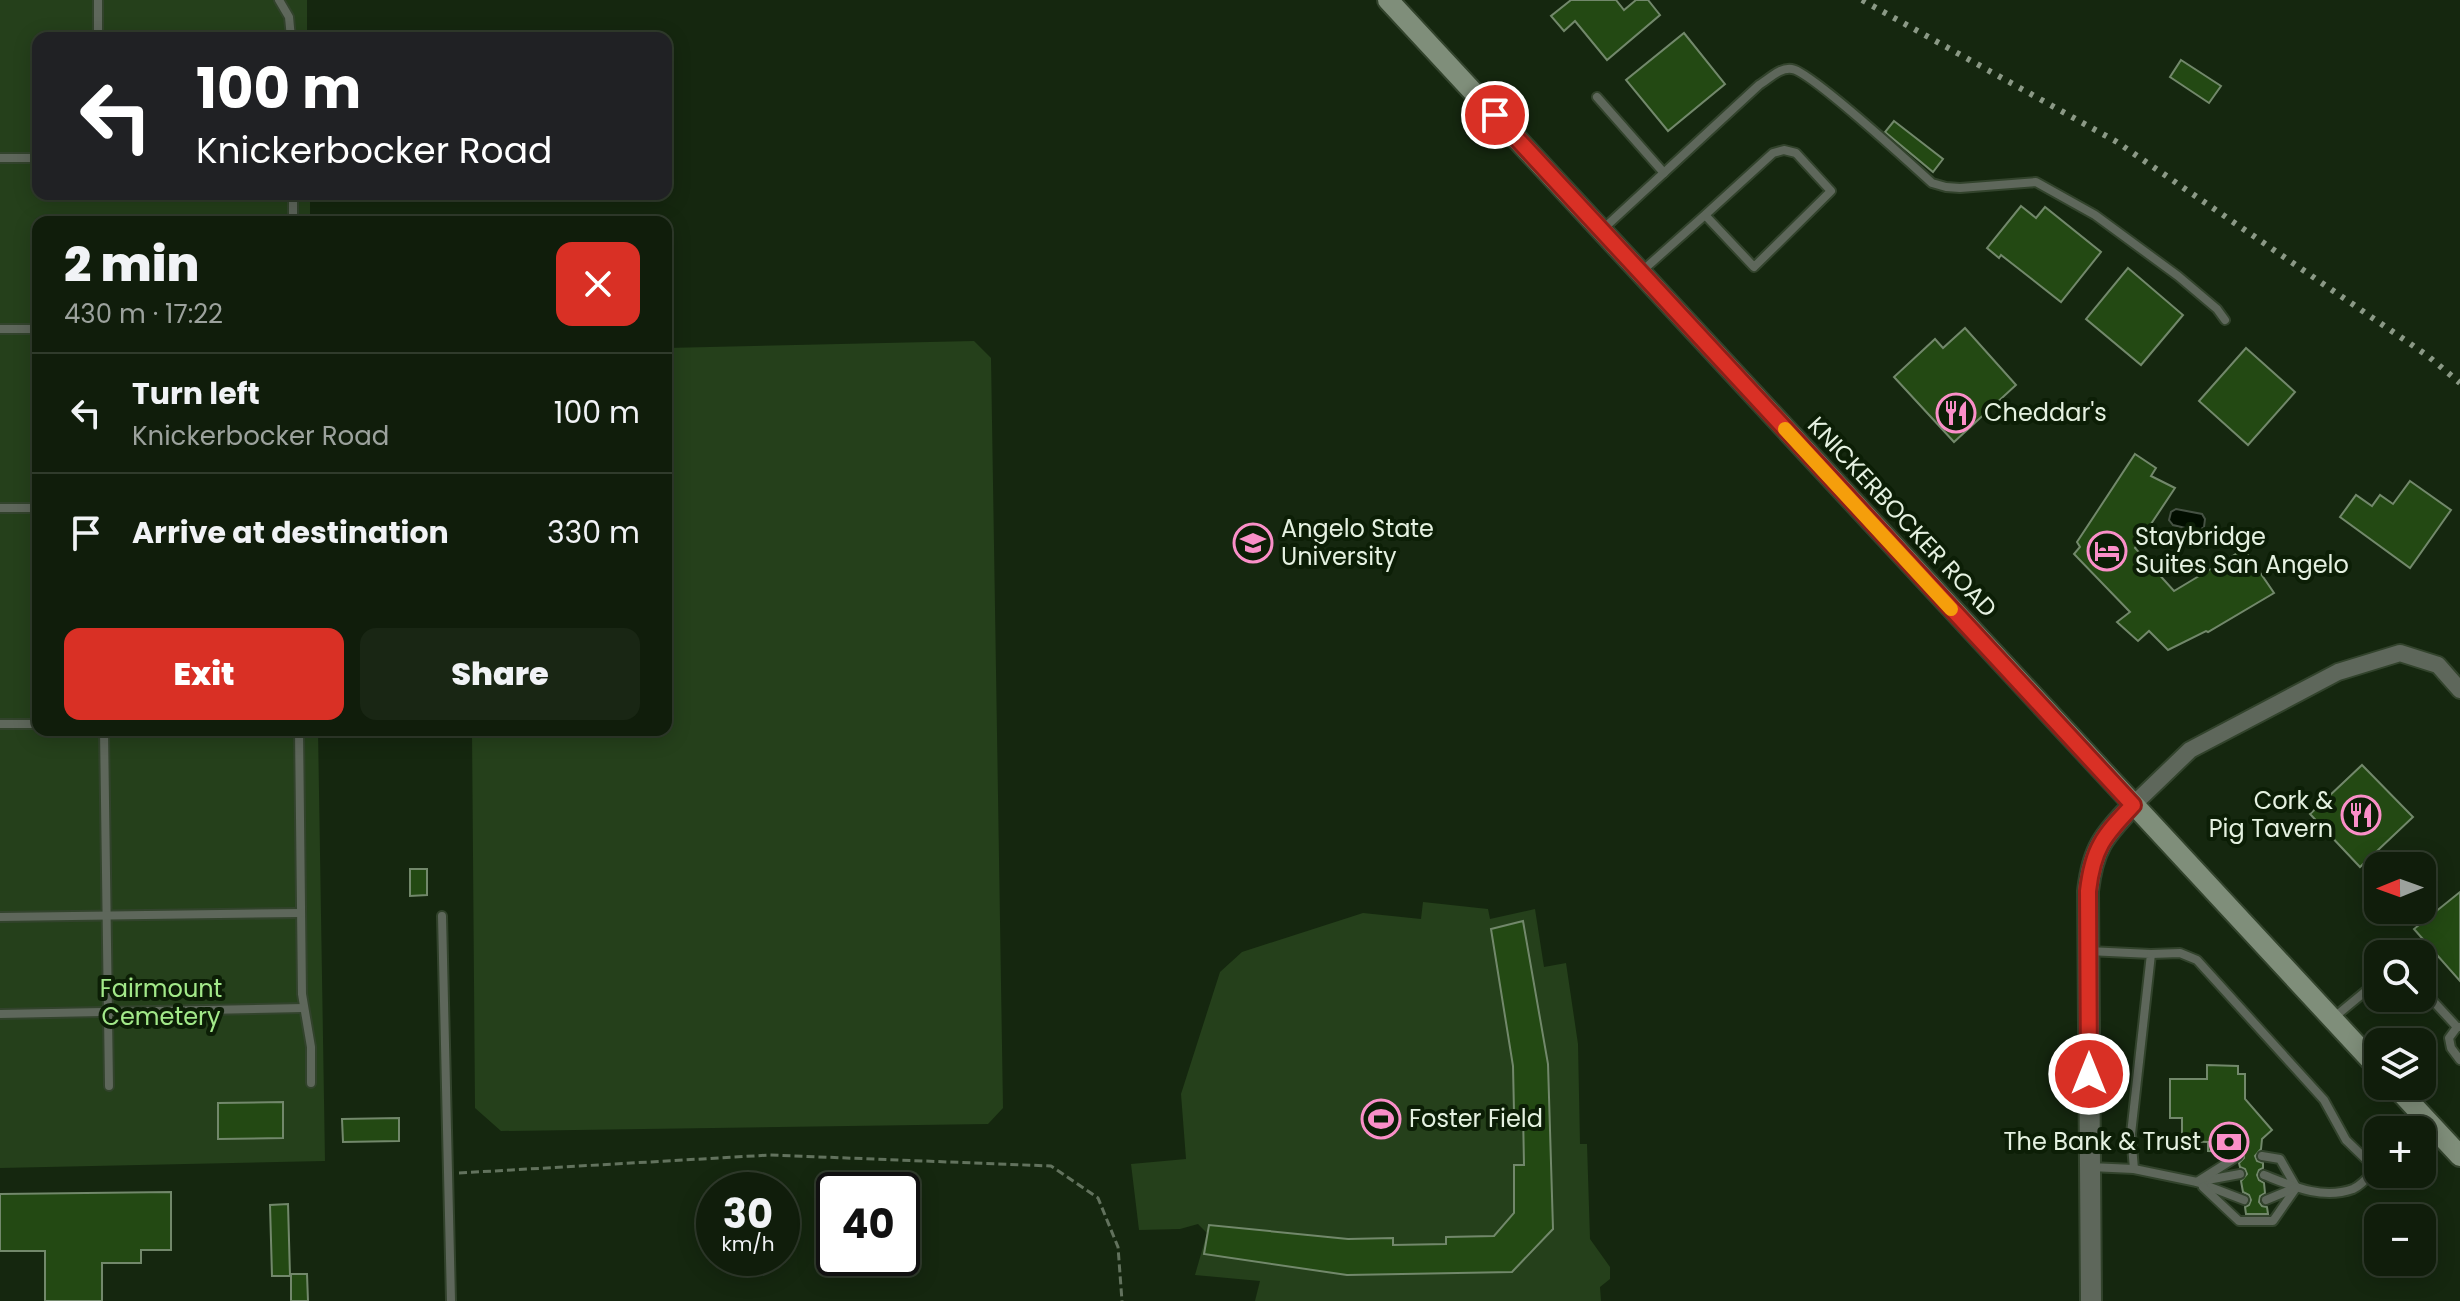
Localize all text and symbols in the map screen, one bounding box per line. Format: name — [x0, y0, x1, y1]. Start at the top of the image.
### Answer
text: 100 m — [196, 49, 361, 128]
icon: left — [64, 64, 168, 168]
pin — [1461, 81, 1529, 149]
icon: arrive — [1473, 93, 1517, 137]
text: Knickerbocker Road — [196, 125, 552, 176]
text: 2 min — [64, 231, 199, 298]
button: close — [556, 242, 640, 326]
text: 430 m · 17:22 — [64, 296, 223, 332]
text: Turn left — [132, 372, 260, 415]
icon: left — [64, 391, 108, 435]
text: 100 m — [554, 391, 640, 434]
restaurant icon: Cheddar's — [1935, 392, 1977, 434]
place label: Cheddar's — [1984, 396, 2107, 429]
street label: KNICKERBOCKER ROAD — [1800, 409, 2004, 624]
text: Knickerbocker Road — [132, 418, 389, 454]
icon: arrive — [64, 511, 108, 555]
text: Arrive at destination — [132, 511, 449, 554]
text: 330 m — [547, 511, 640, 554]
place label: Angelo State University — [1281, 512, 1434, 573]
place label: Staybridge Suites San Angelo — [2135, 520, 2349, 581]
school or university icon: Angelo State University — [1232, 522, 1274, 564]
hotel icon: Staybridge Suites San Angelo — [2086, 530, 2128, 572]
button: Exit — [64, 628, 344, 720]
button: Share — [360, 628, 640, 720]
place label: Cork & Pig Tavern — [2209, 784, 2333, 845]
restaurant icon: Cork & Pig Tavern — [2340, 794, 2382, 836]
north arrow — [2364, 852, 2436, 924]
map controls — [2364, 852, 2436, 1276]
button: search — [2364, 940, 2436, 1012]
park label: Fairmount Cemetery — [100, 972, 222, 1033]
button: layers — [2364, 1028, 2436, 1100]
position arrow — [2047, 1032, 2131, 1116]
sports icon: Foster Field — [1360, 1098, 1402, 1140]
place label: Foster Field — [1409, 1102, 1543, 1135]
button: + — [2364, 1116, 2436, 1188]
bank icon: The Bank & Trust — [2208, 1121, 2250, 1163]
place label: The Bank & Trust — [2004, 1125, 2201, 1158]
speed limit sign: 40 — [816, 1172, 920, 1276]
text: 30 — [723, 1186, 773, 1242]
button: − — [2364, 1204, 2436, 1276]
text: km/h — [721, 1230, 775, 1258]

